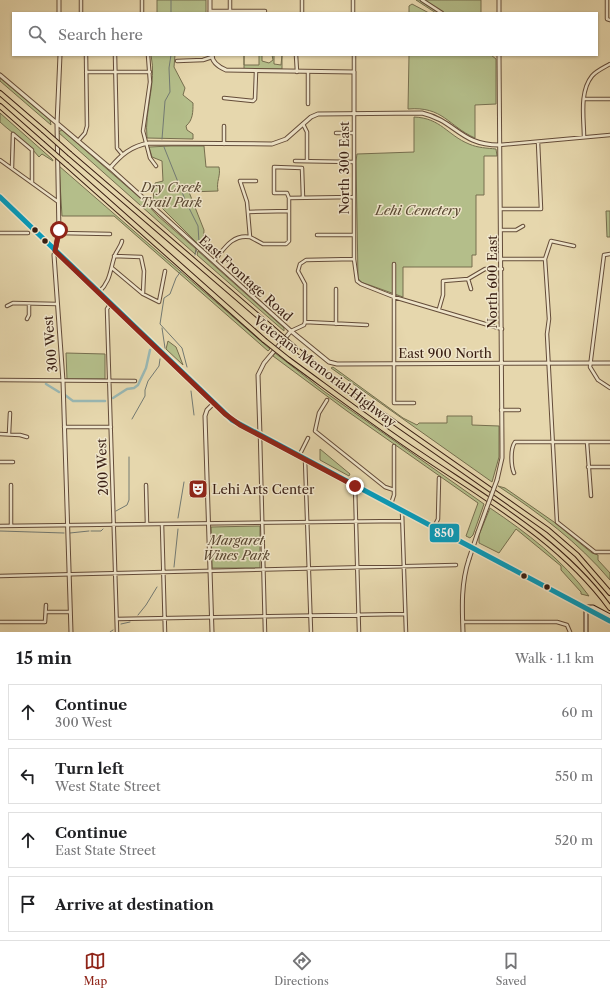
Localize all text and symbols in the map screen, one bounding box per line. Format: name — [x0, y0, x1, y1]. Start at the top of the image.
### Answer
search box — [12, 12, 598, 56]
icon: search — [26, 23, 48, 45]
text: Search here — [58, 25, 143, 44]
street label: North 300 East — [336, 121, 352, 215]
park label: Dry Creek Trail Park — [140, 179, 202, 210]
park label: Lehi Cemetery — [374, 202, 461, 218]
route start — [50, 221, 68, 239]
unlabelled marker — [30, 225, 40, 235]
street label: East Frontage Road — [196, 232, 296, 324]
street label: North 600 East — [484, 235, 500, 329]
unlabelled marker — [40, 236, 50, 246]
street label: Veterans Memorial Highway — [250, 311, 400, 430]
street label: 300 West — [40, 314, 60, 373]
street label: East 900 North — [398, 345, 492, 361]
street label: 200 West — [93, 438, 111, 496]
route end — [346, 477, 364, 495]
theatre icon: Lehi Arts Center — [187, 478, 209, 500]
place label: Lehi Arts Center — [212, 481, 315, 497]
line badge: 850 — [429, 523, 460, 543]
text: 850 — [434, 526, 454, 540]
park label: Margaret Wines Park — [202, 532, 270, 563]
unlabelled marker — [519, 571, 529, 581]
unlabelled marker — [542, 582, 552, 592]
text: 15 min — [16, 648, 72, 668]
text: Walk · 1.1 km — [515, 650, 594, 666]
text: Continue — [55, 695, 127, 714]
icon: ahead — [17, 701, 39, 723]
text: 60 m — [562, 704, 593, 720]
text: 300 West — [55, 714, 112, 730]
text: Turn left — [55, 759, 124, 778]
icon: left — [17, 765, 39, 787]
text: 550 m — [555, 768, 593, 784]
text: West State Street — [55, 778, 160, 794]
text: Continue — [55, 823, 127, 842]
icon: ahead — [17, 829, 39, 851]
text: 520 m — [555, 832, 593, 848]
text: East State Street — [55, 842, 156, 858]
icon: arrive — [17, 893, 39, 915]
text: Arrive at destination — [55, 895, 214, 914]
tab: Map — [84, 950, 107, 988]
tab: Directions — [274, 950, 329, 988]
tab: Saved — [496, 950, 526, 988]

